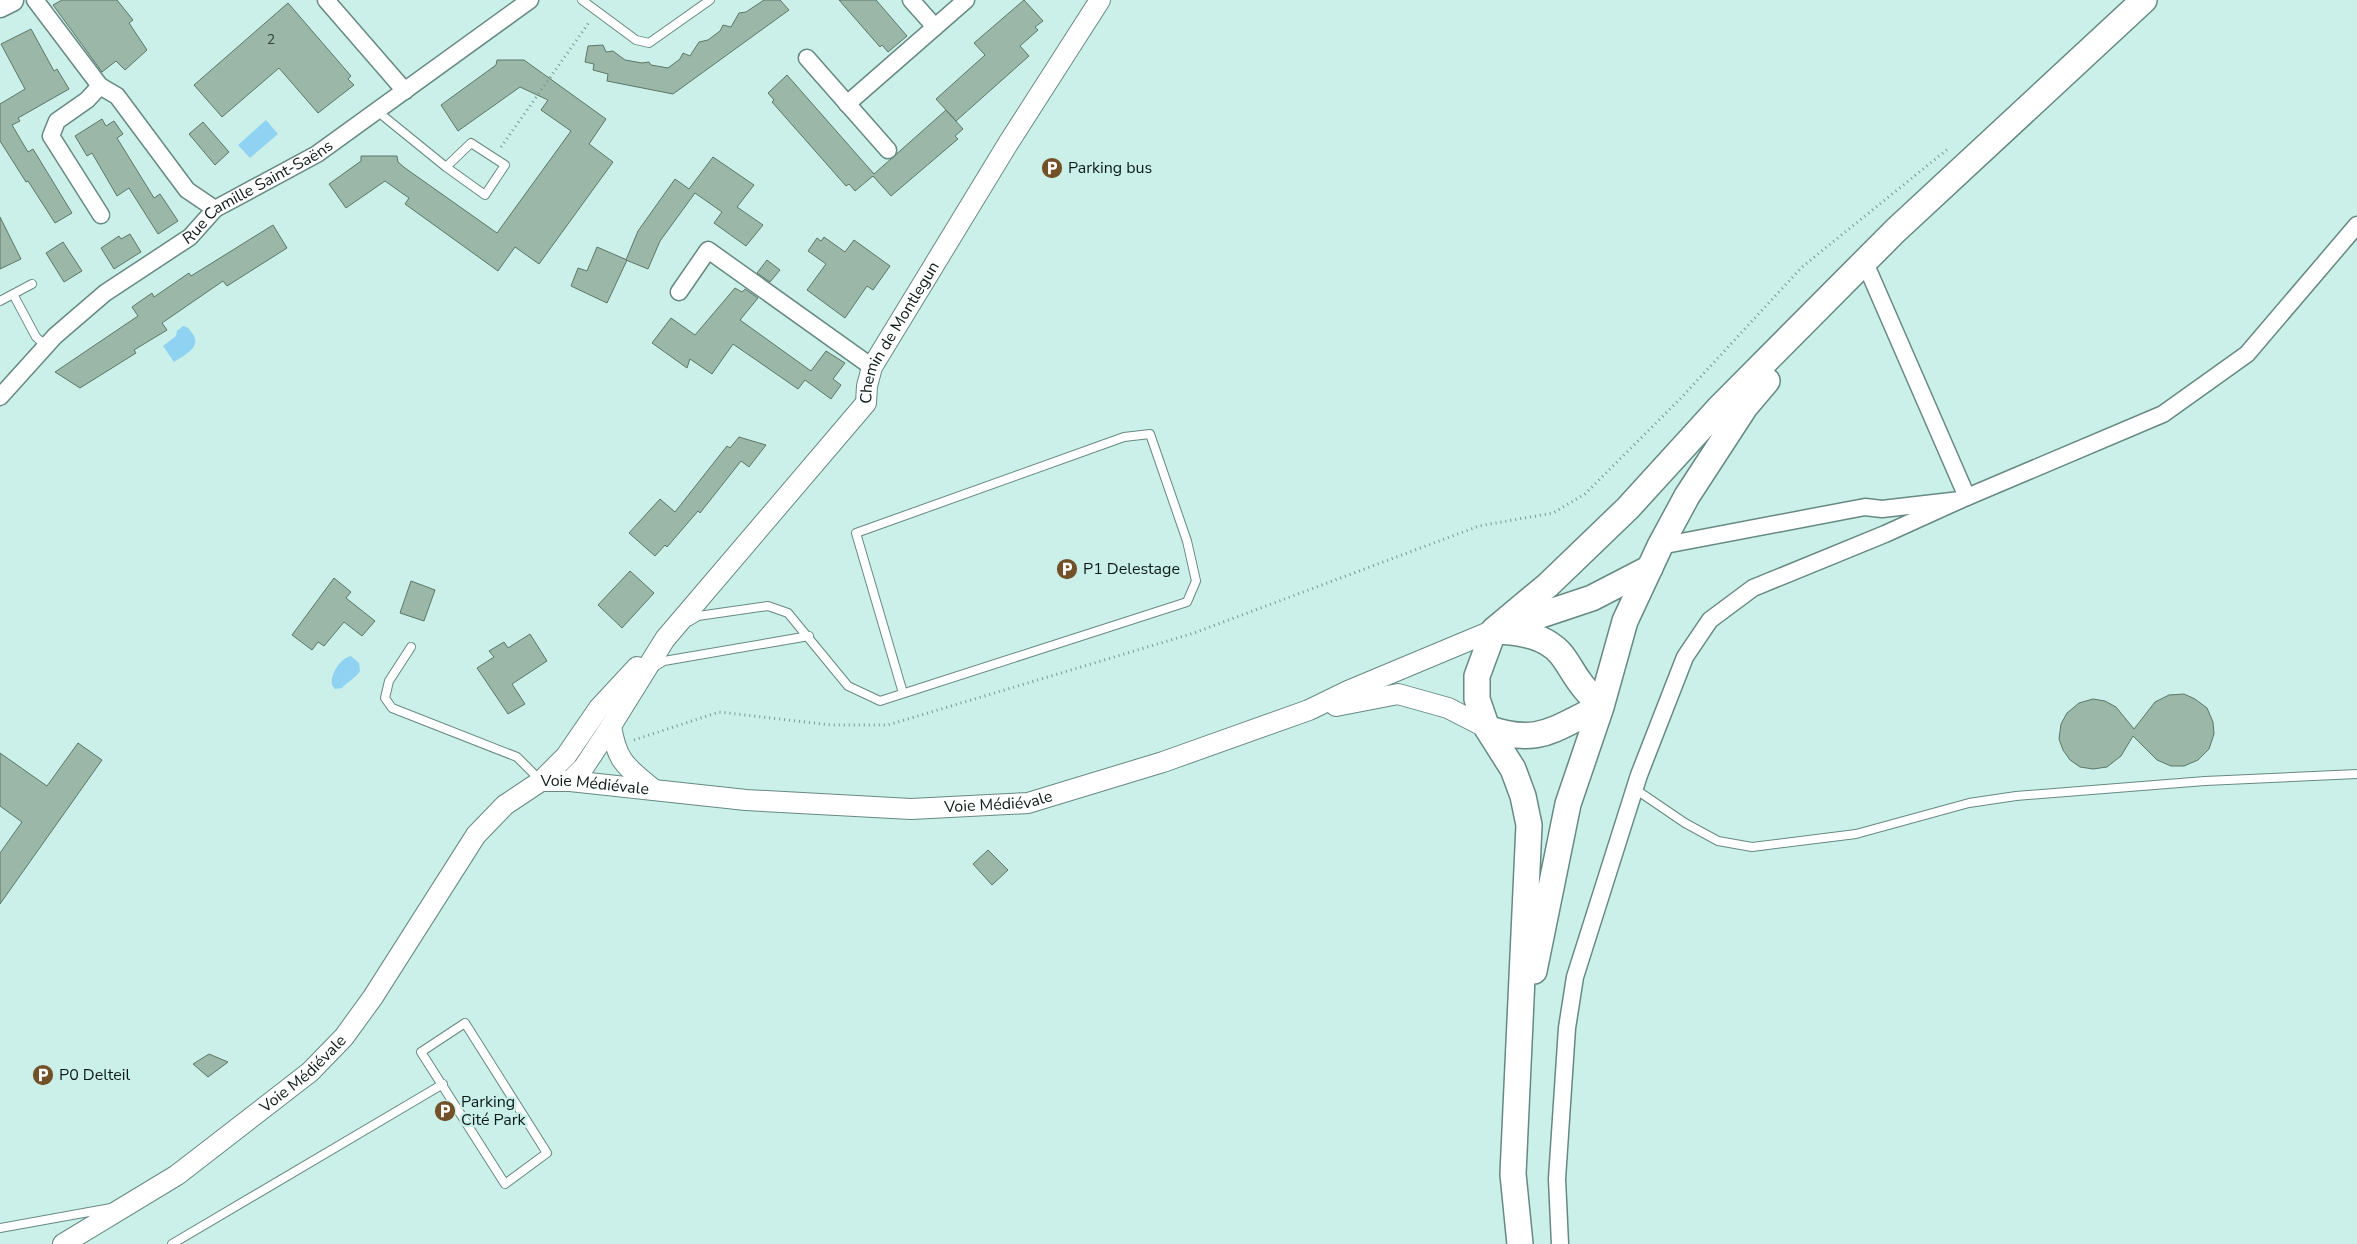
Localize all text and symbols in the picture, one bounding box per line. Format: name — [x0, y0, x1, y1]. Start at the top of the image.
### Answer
house number: 2 — [267, 30, 275, 49]
street label: Rue Camille Saint-Saëns — [178, 135, 338, 250]
parking icon: Parking bus — [1040, 156, 1064, 180]
place label: Parking bus — [1068, 157, 1152, 179]
street label: Chemin de Montlegun — [855, 257, 945, 404]
parking icon: P1 Delestage — [1055, 557, 1079, 581]
place label: P1 Delestage — [1083, 558, 1180, 580]
street label: Voie Médiévale — [540, 770, 650, 800]
street label: Voie Médiévale — [943, 785, 1055, 818]
street label: Voie Médiévale — [254, 1030, 351, 1119]
parking icon: P0 Delteil — [31, 1063, 55, 1087]
place label: P0 Delteil — [59, 1064, 131, 1086]
place label: Parking Cité Park — [461, 1091, 527, 1131]
parking icon: Parking Cité Park — [433, 1099, 457, 1123]

